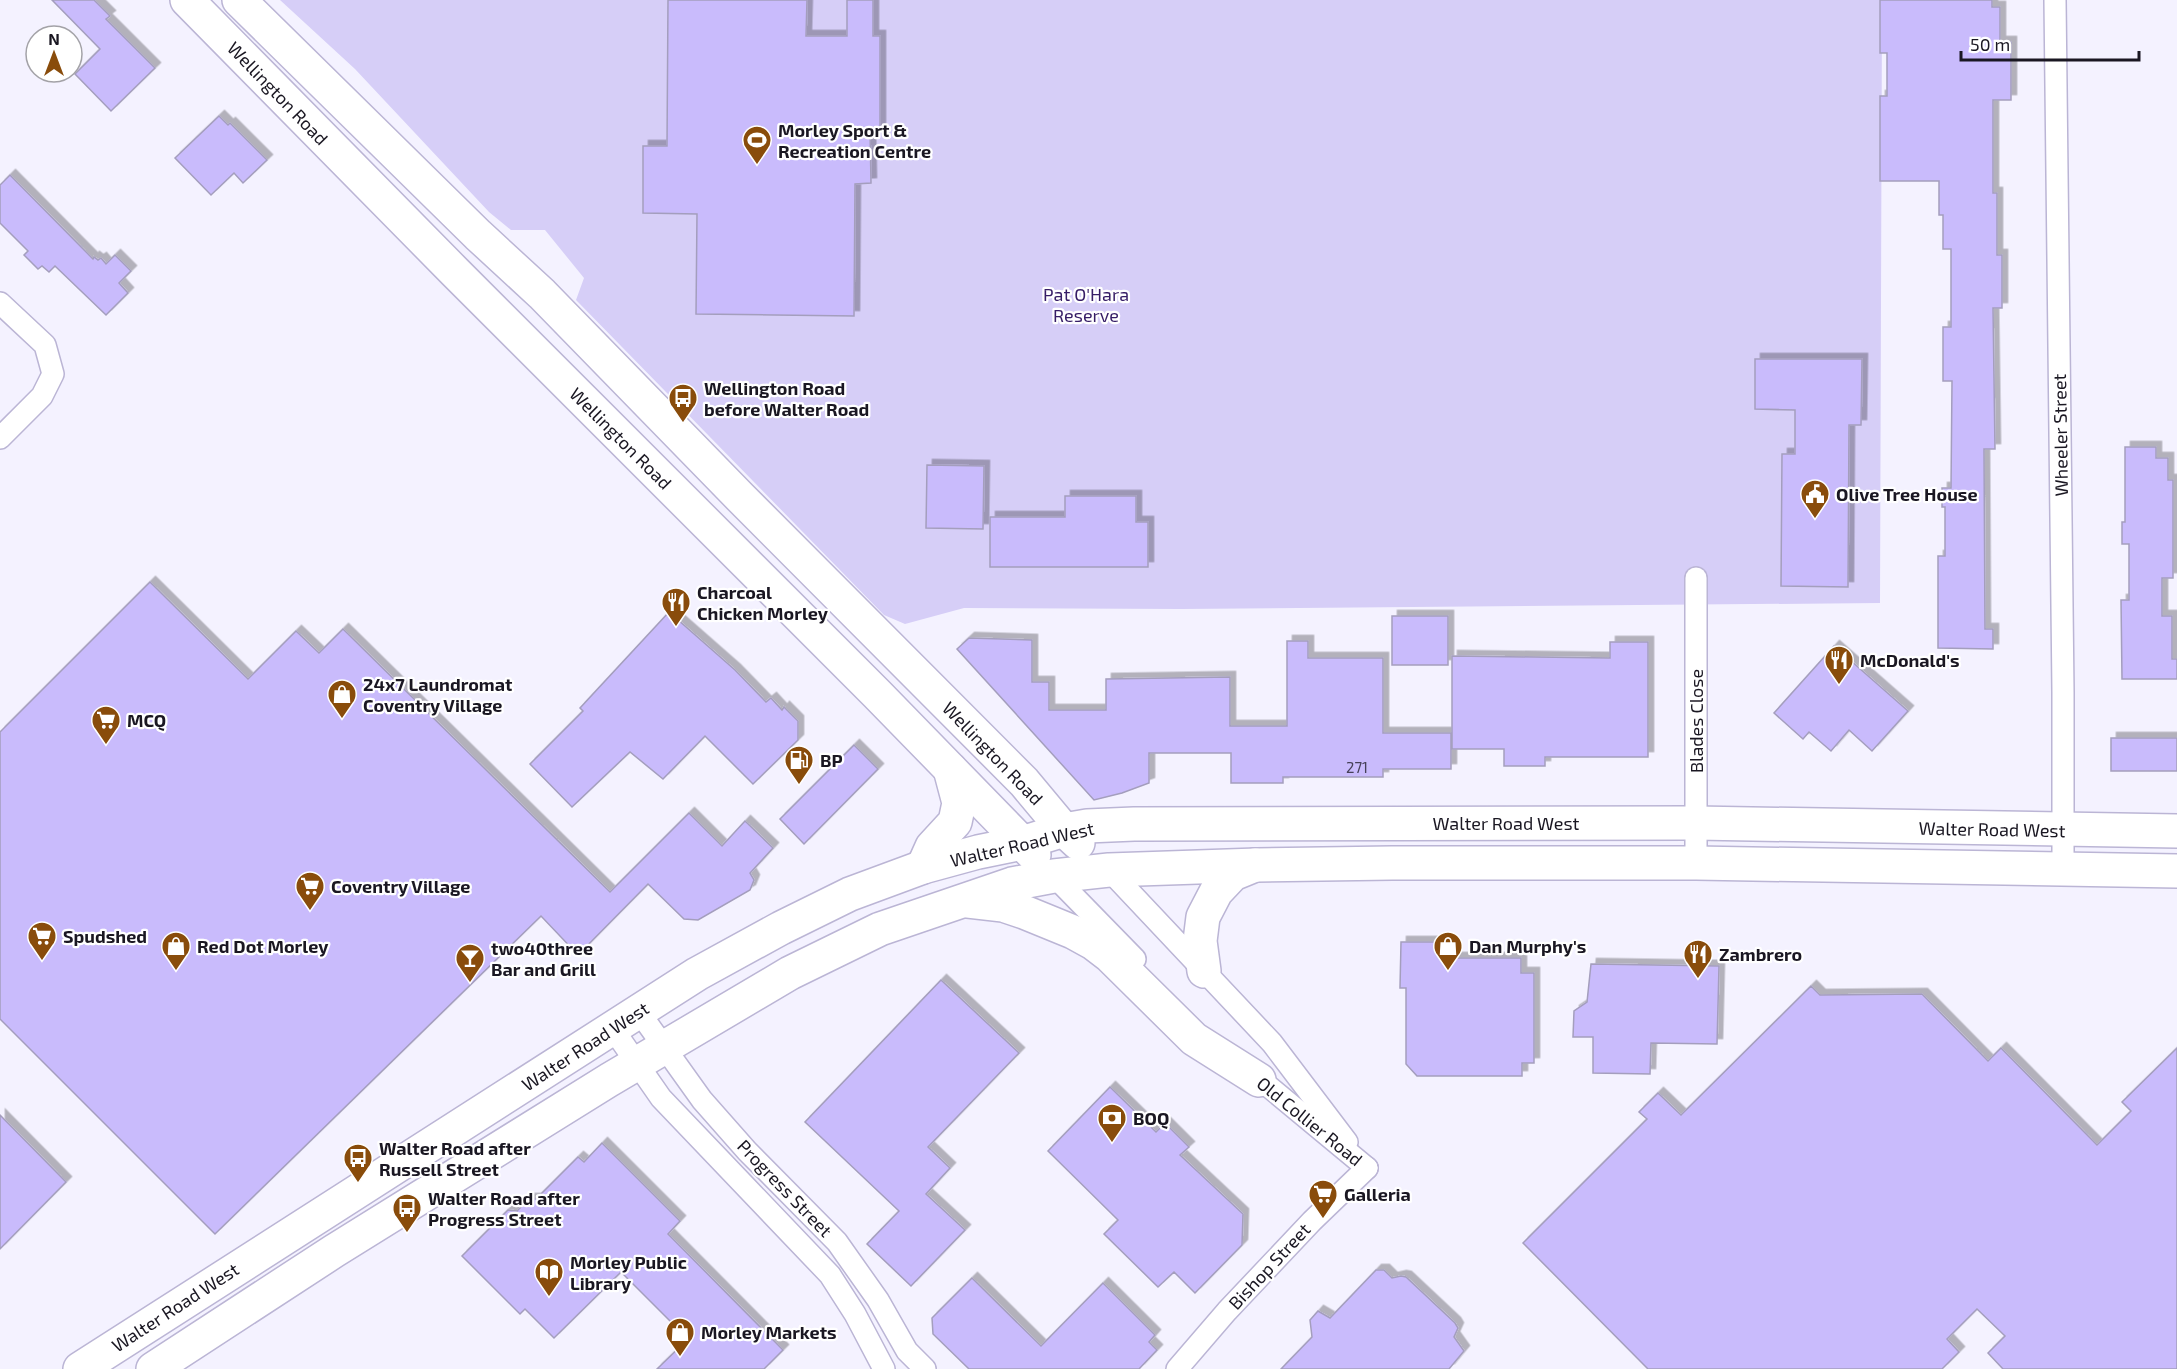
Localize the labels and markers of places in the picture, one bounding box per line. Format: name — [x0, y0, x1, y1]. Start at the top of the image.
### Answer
place label: Morley Sport & Recreation Centre — [778, 119, 931, 162]
sports icon: Morley Sport & Recreation Centre — [741, 124, 773, 166]
place label: Wellington Road before Walter Road — [704, 377, 869, 420]
bus stop icon: Wellington Road before Walter Road — [667, 382, 699, 424]
public building icon: Olive Tree House — [1799, 478, 1831, 520]
place label: Olive Tree House — [1836, 483, 1978, 505]
place label: Charcoal Chicken Morley — [697, 581, 829, 624]
restaurant icon: Charcoal Chicken Morley — [660, 586, 692, 628]
restaurant icon: McDonald's — [1823, 644, 1855, 686]
place label: McDonald's — [1860, 649, 1960, 671]
place label: 24x7 Laundromat Coventry Village — [363, 673, 513, 716]
shop icon: 24x7 Laundromat Coventry Village — [326, 678, 358, 720]
supermarket icon: MCQ — [90, 704, 122, 746]
place label: MCQ — [127, 709, 166, 731]
fuel station icon: BP — [783, 744, 815, 786]
place label: BP — [820, 749, 843, 771]
supermarket icon: Coventry Village — [294, 870, 326, 912]
place label: Coventry Village — [331, 875, 470, 897]
supermarket icon: Spudshed — [26, 920, 58, 962]
place label: Spudshed — [63, 925, 147, 947]
shop icon: Red Dot Morley — [160, 930, 192, 972]
shop icon: Dan Murphy's — [1432, 930, 1464, 972]
place label: Red Dot Morley — [197, 935, 329, 957]
place label: Dan Murphy's — [1469, 935, 1586, 957]
place label: two40three Bar and Grill — [491, 937, 596, 980]
restaurant icon: Zambrero — [1682, 938, 1714, 980]
bar icon: two40three Bar and Grill — [454, 942, 486, 984]
place label: Zambrero — [1719, 943, 1802, 965]
bank icon: BOQ — [1096, 1102, 1128, 1144]
place label: BOQ — [1133, 1107, 1169, 1129]
place label: Walter Road after Russell Street — [379, 1137, 531, 1180]
bus stop icon: Walter Road after Russell Street — [342, 1142, 374, 1184]
supermarket icon: Galleria — [1307, 1178, 1339, 1220]
place label: Galleria — [1344, 1183, 1411, 1205]
place label: Walter Road after Progress Street — [428, 1187, 580, 1230]
bus stop icon: Walter Road after Progress Street — [391, 1192, 423, 1234]
place label: Morley Public Library — [570, 1251, 687, 1294]
library icon: Morley Public Library — [533, 1256, 565, 1298]
shop icon: Morley Markets — [664, 1316, 696, 1358]
place label: Morley Markets — [701, 1321, 837, 1343]

